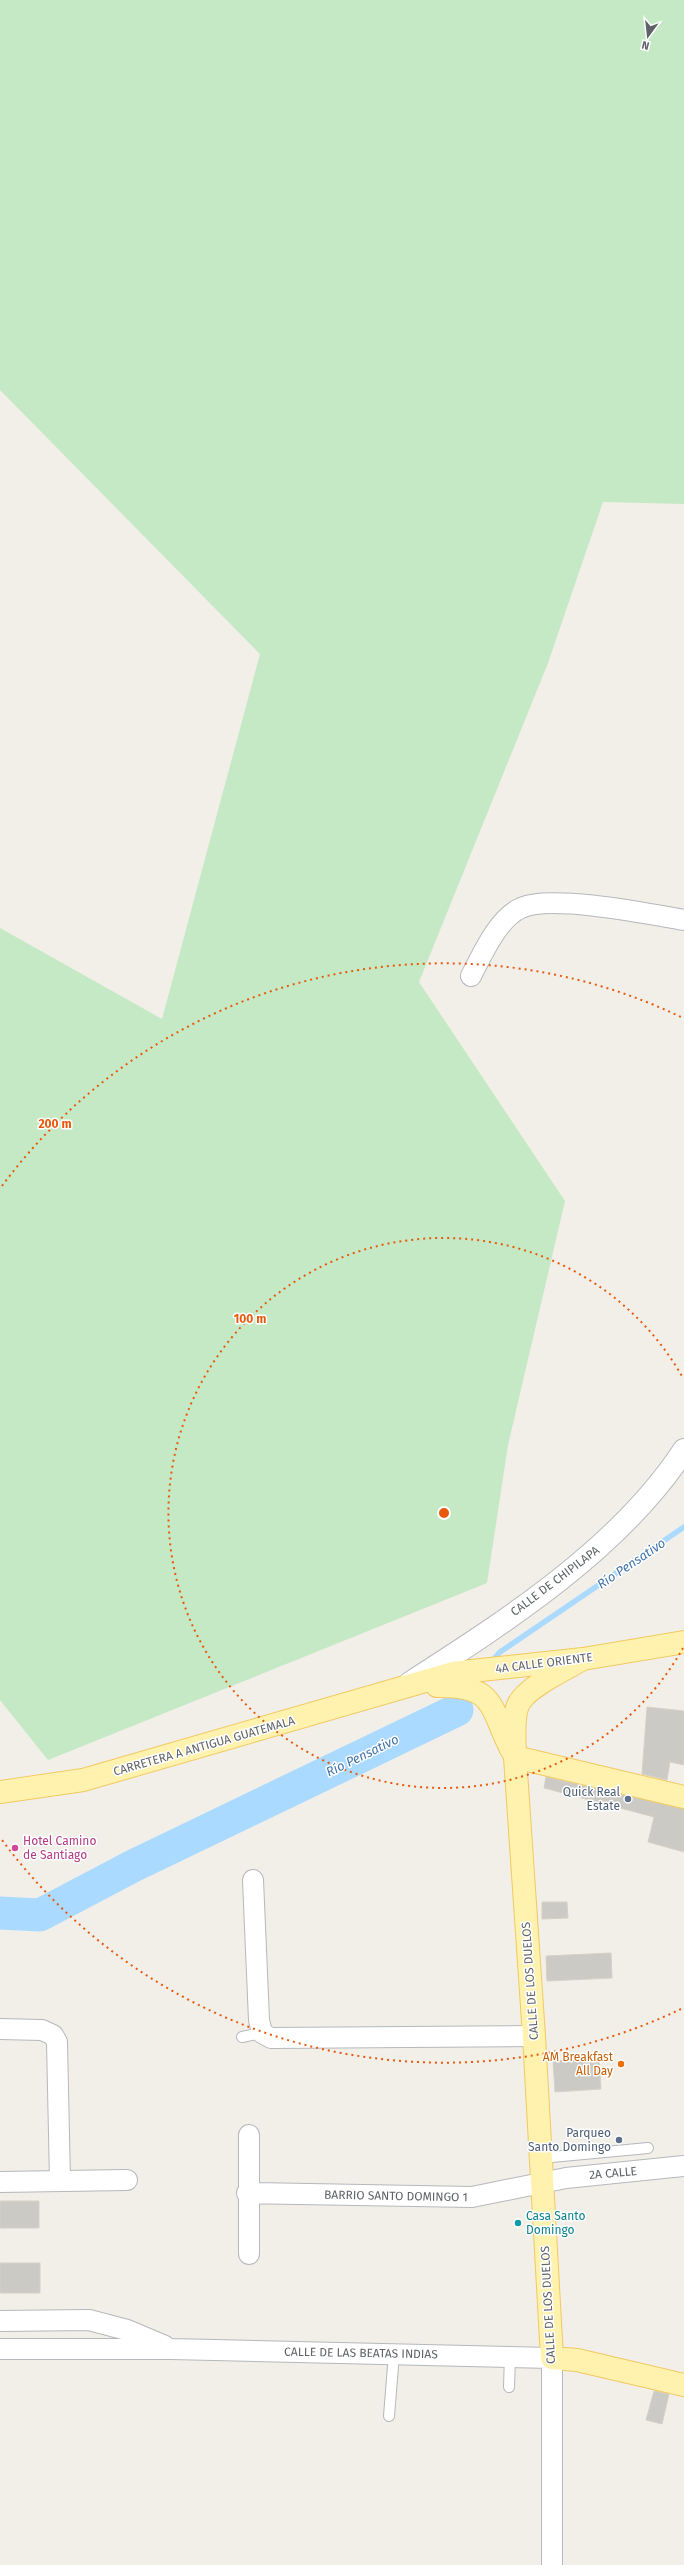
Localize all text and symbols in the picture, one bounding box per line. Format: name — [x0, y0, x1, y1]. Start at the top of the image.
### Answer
north arrow — [628, 16, 668, 56]
text: N — [640, 38, 651, 52]
text: 200 m — [38, 1117, 72, 1131]
text: 100 m — [234, 1312, 266, 1326]
centre of rings — [437, 1506, 451, 1520]
water label: Río Pensativo — [594, 1535, 668, 1592]
street label: CALLE DE CHIPILAPA — [508, 1543, 602, 1619]
street label: 4A CALLE ORIENTE — [495, 1650, 593, 1676]
street label: CARRETERA A ANTIGUA GUATEMALA — [112, 1713, 296, 1779]
water label: Río Pensativo — [323, 1731, 401, 1780]
place label: Quick Real Estate — [563, 1785, 620, 1813]
marker: Quick Real Estate — [623, 1794, 633, 1804]
place label: Hotel Camino de Santiago — [23, 1834, 96, 1862]
marker: Hotel Camino de Santiago — [10, 1843, 20, 1853]
street label: CALLE DE LOS DUELOS — [519, 1921, 541, 2041]
place label: AM Breakfast All Day — [543, 2050, 614, 2078]
marker: AM Breakfast All Day — [616, 2059, 626, 2069]
place label: Parqueo Santo Domingo — [528, 2126, 611, 2154]
marker: Parqueo Santo Domingo — [614, 2135, 624, 2145]
street label: 2A CALLE — [588, 2164, 638, 2182]
street label: BARRIO SANTO DOMINGO 1 — [324, 2188, 468, 2204]
place label: Casa Santo Domingo — [526, 2209, 585, 2237]
marker: Casa Santo Domingo — [513, 2218, 523, 2228]
street label: CALLE DE LOS DUELOS — [538, 2245, 558, 2364]
street label: CALLE DE LAS BEATAS INDIAS — [284, 2345, 438, 2361]

